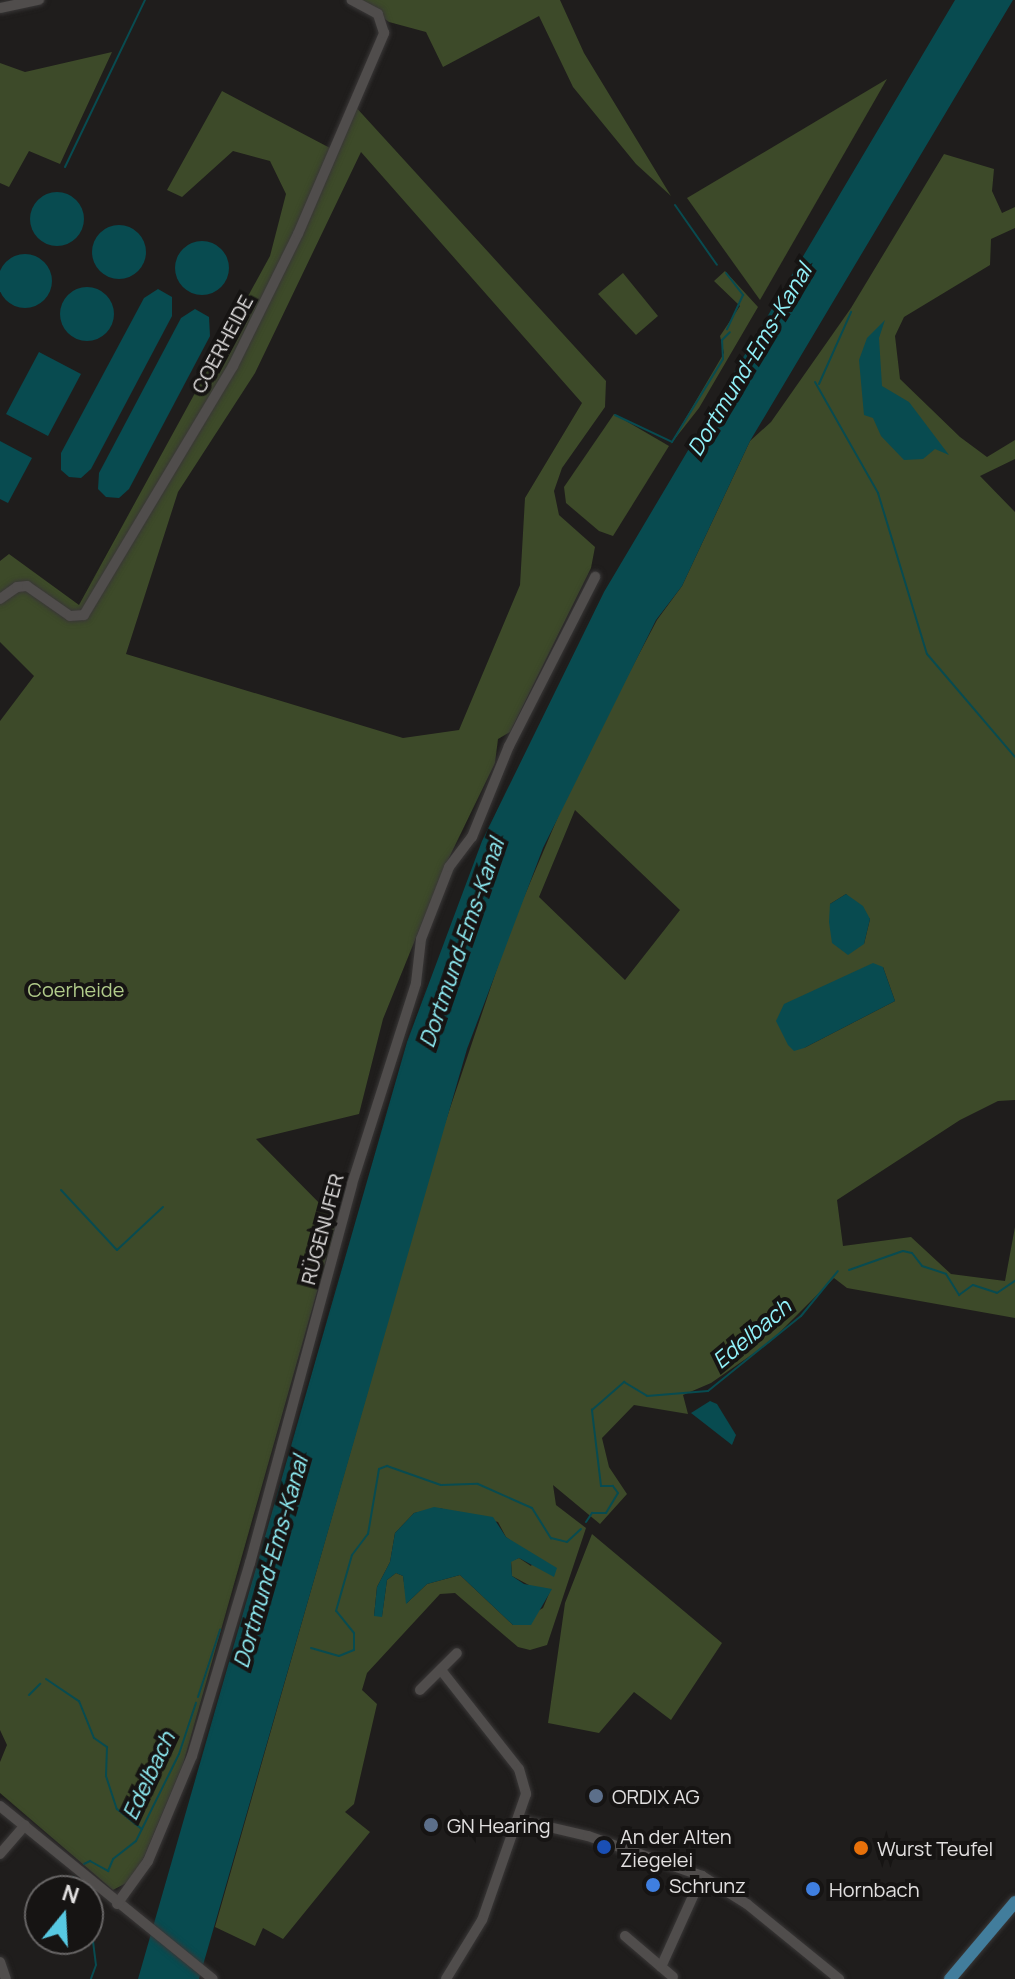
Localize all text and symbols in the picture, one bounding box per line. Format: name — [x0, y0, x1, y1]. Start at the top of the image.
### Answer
water label: Dortmund-Ems-Kanal — [682, 259, 818, 461]
street label: COERHEIDE — [186, 291, 258, 397]
water label: Dortmund-Ems-Kanal — [414, 835, 510, 1051]
park label: Coerheide — [28, 977, 124, 1001]
street label: RÜGENUFER — [296, 1171, 348, 1287]
water label: Edelbach — [707, 1294, 797, 1374]
water label: Dortmund-Ems-Kanal — [228, 1453, 314, 1671]
water label: Edelbach — [117, 1728, 181, 1824]
place label: ORDIX AG — [612, 1784, 700, 1808]
marker: ORDIX AG — [587, 1787, 605, 1805]
place label: GN Hearing — [447, 1813, 551, 1837]
marker: GN Hearing — [422, 1816, 440, 1834]
place label: An der Alten Ziegelei — [620, 1824, 732, 1871]
place label: Wurst Teufel — [877, 1836, 993, 1860]
marker: An der Alten Ziegelei — [595, 1838, 613, 1856]
marker: Wurst Teufel — [852, 1839, 870, 1857]
place label: Schrunz — [669, 1873, 746, 1897]
north arrow — [24, 1875, 104, 1955]
marker: Schrunz — [644, 1876, 662, 1894]
text: N — [59, 1877, 83, 1911]
place label: Hornbach — [829, 1877, 920, 1901]
marker: Hornbach — [804, 1880, 822, 1898]

